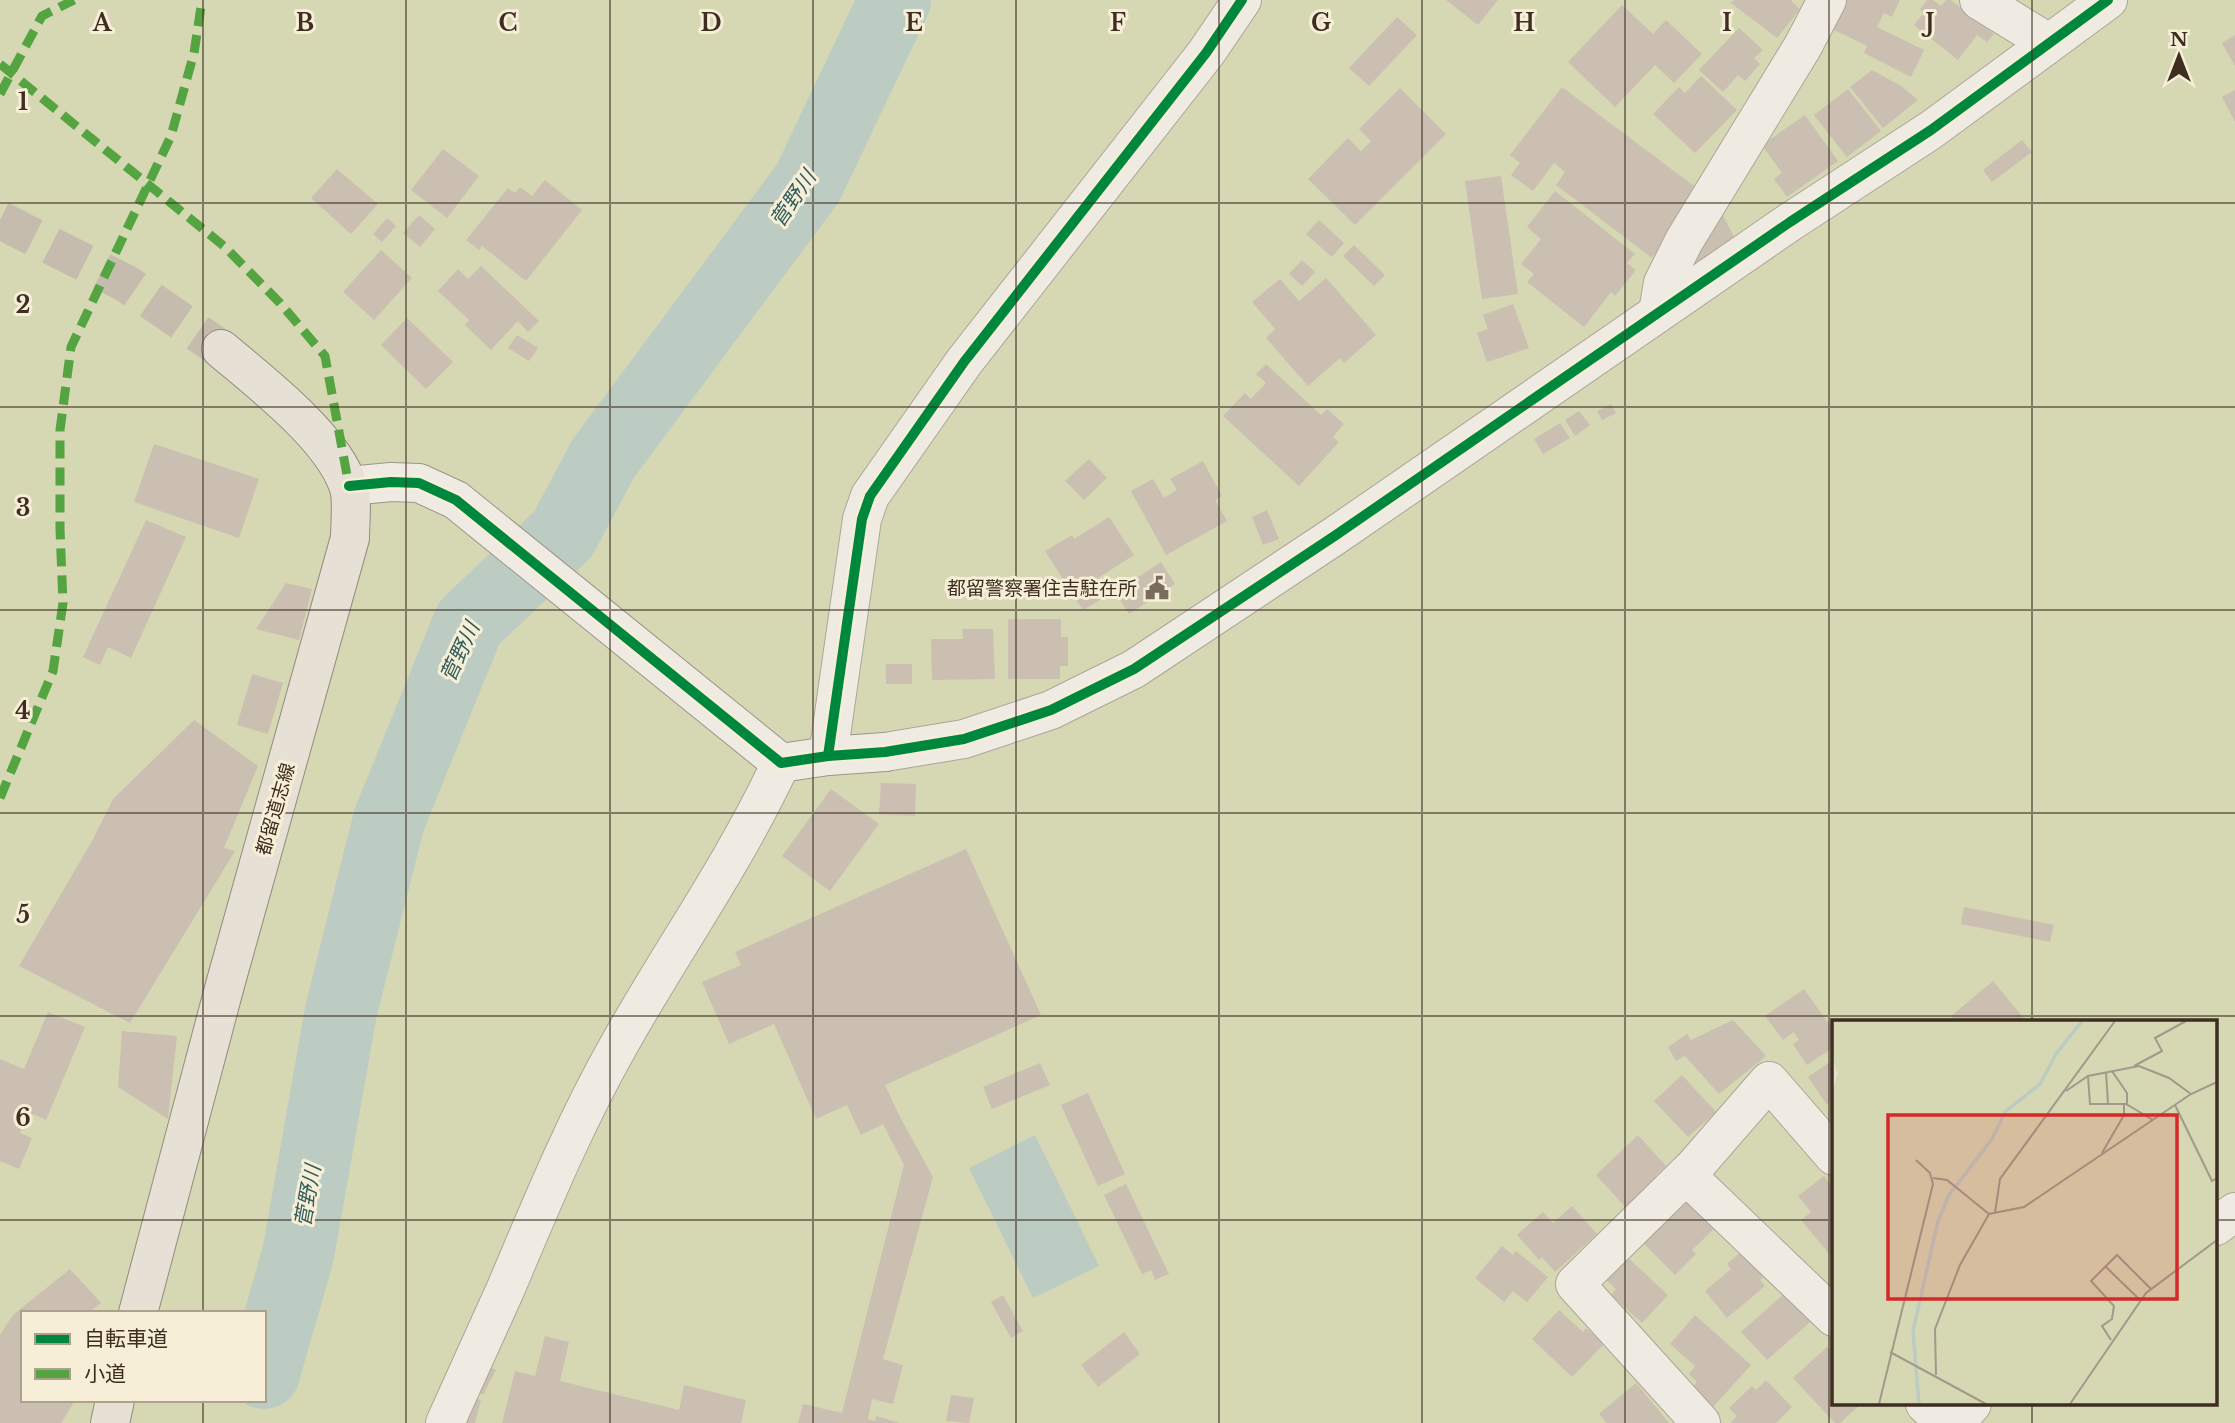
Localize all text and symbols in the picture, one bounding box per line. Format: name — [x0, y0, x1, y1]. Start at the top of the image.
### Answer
text: A — [92, 9, 113, 37]
text: B — [296, 9, 314, 37]
text: C — [499, 9, 517, 37]
text: D — [700, 9, 722, 37]
text: E — [905, 9, 923, 37]
text: F — [1110, 9, 1126, 37]
text: G — [1311, 9, 1331, 37]
text: H — [1513, 9, 1535, 37]
text: I — [1722, 9, 1732, 37]
text: J — [1921, 9, 1935, 37]
north arrow — [2144, 21, 2214, 91]
text: N — [2170, 28, 2188, 51]
text: 1 — [18, 88, 28, 116]
water label: 菅野川 — [765, 164, 823, 232]
text: 2 — [16, 291, 30, 319]
text: 3 — [16, 494, 30, 522]
public building icon: 都留警察署住吉駐在所 — [1143, 574, 1171, 602]
place label: 都留警察署住吉駐在所 — [947, 577, 1137, 600]
water label: 菅野川 — [435, 616, 486, 686]
text: 4 — [15, 697, 31, 725]
street label: 都留道志線 — [251, 760, 300, 858]
text: 5 — [16, 901, 30, 929]
inset map — [1832, 1020, 2218, 1406]
text: 6 — [15, 1104, 31, 1132]
water label: 菅野川 — [290, 1161, 327, 1229]
legend — [21, 1311, 266, 1402]
text: 自転車道 — [84, 1326, 168, 1352]
text: 小道 — [84, 1361, 126, 1387]

